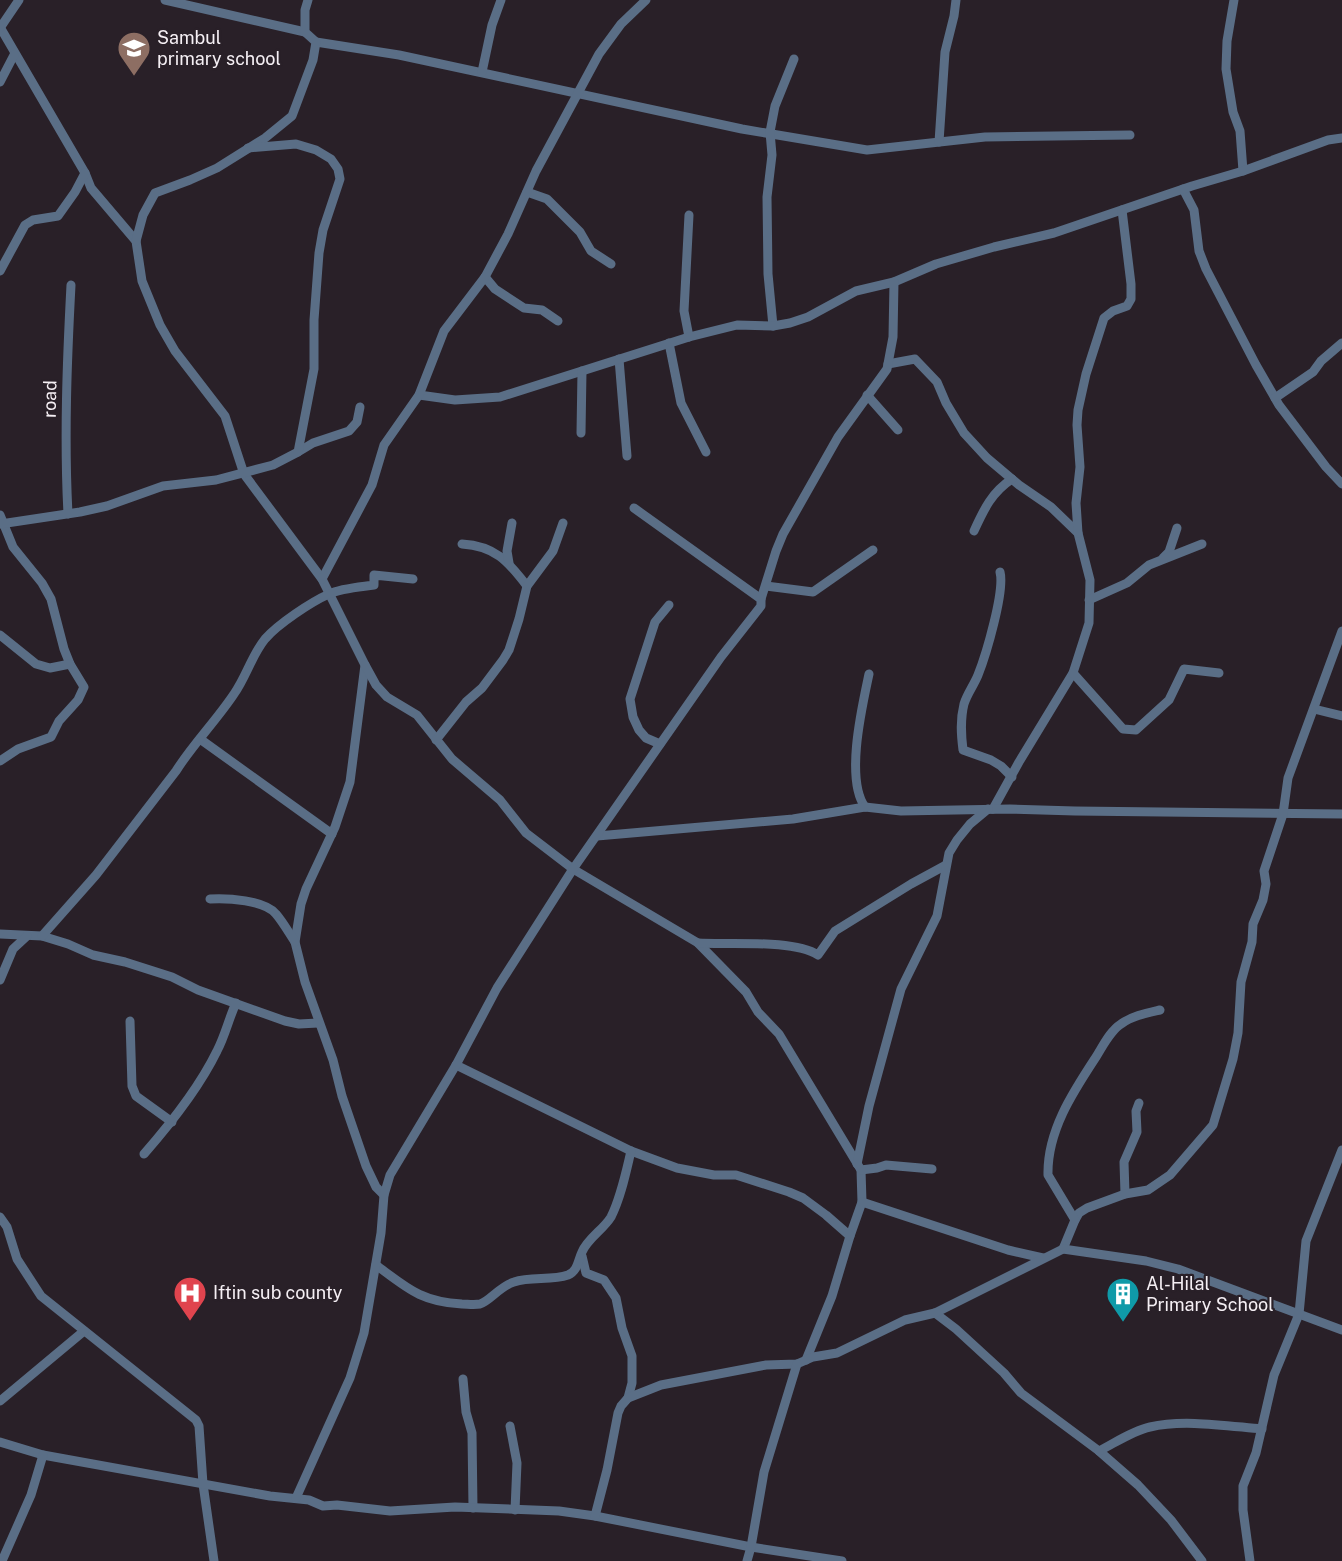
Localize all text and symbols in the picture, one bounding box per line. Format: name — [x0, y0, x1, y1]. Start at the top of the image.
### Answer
place label: Sambul primary school — [157, 27, 281, 69]
school or university icon: Sambul primary school — [116, 30, 152, 77]
street label: road — [39, 380, 60, 418]
place label: Al-Hilal Primary School — [1146, 1273, 1274, 1315]
hospital icon: Iftin sub county — [172, 1275, 208, 1322]
building icon: Al-Hilal Primary School — [1105, 1276, 1141, 1323]
place label: Iftin sub county — [213, 1282, 343, 1303]

